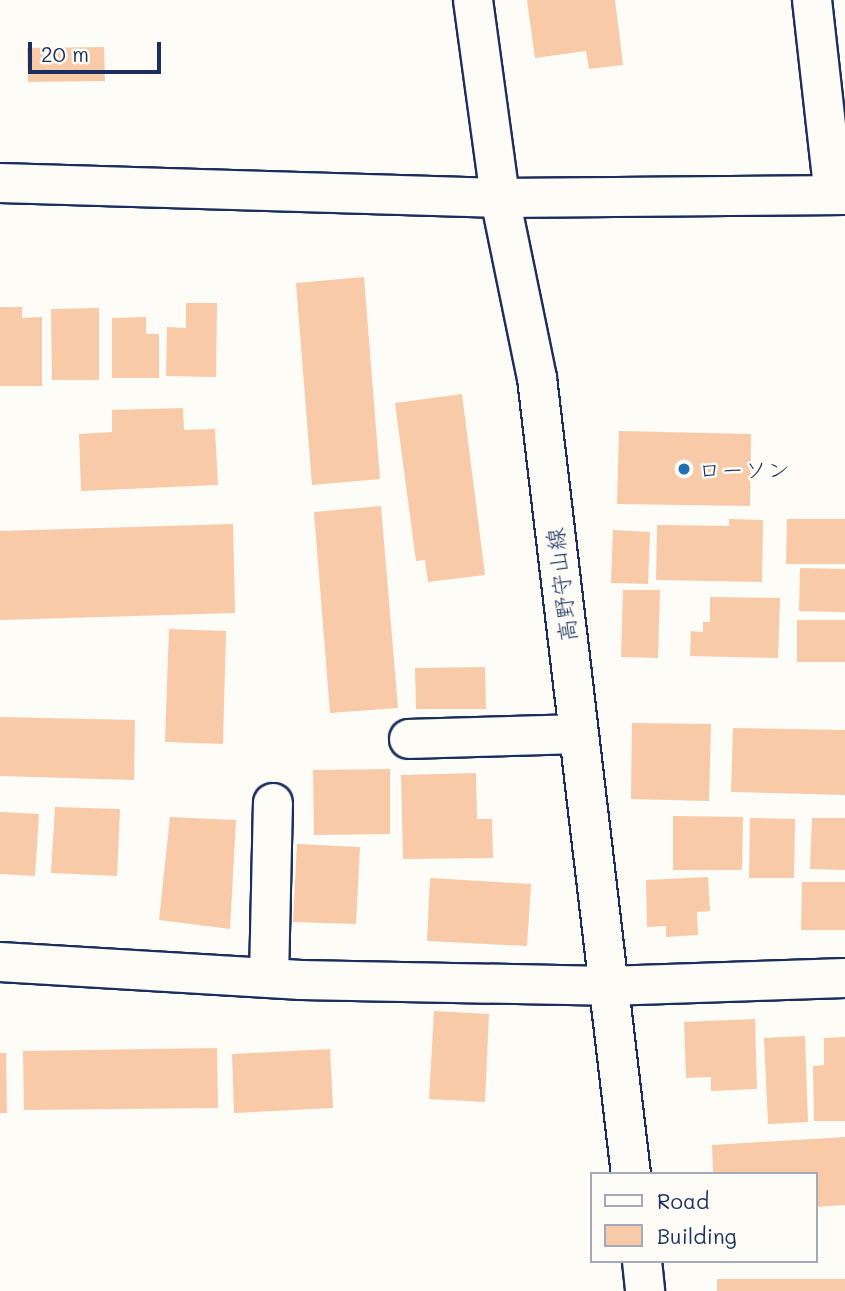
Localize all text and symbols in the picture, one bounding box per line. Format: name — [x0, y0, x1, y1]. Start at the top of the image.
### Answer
scale bar — [32, 28, 164, 72]
text: 20 m — [41, 40, 89, 67]
place label: ローソン — [698, 455, 790, 483]
marker: ローソン — [676, 461, 692, 477]
street label: 高野守山線 — [540, 526, 582, 644]
legend — [590, 1172, 817, 1263]
text: Road — [657, 1187, 709, 1214]
text: Building — [657, 1222, 737, 1249]

